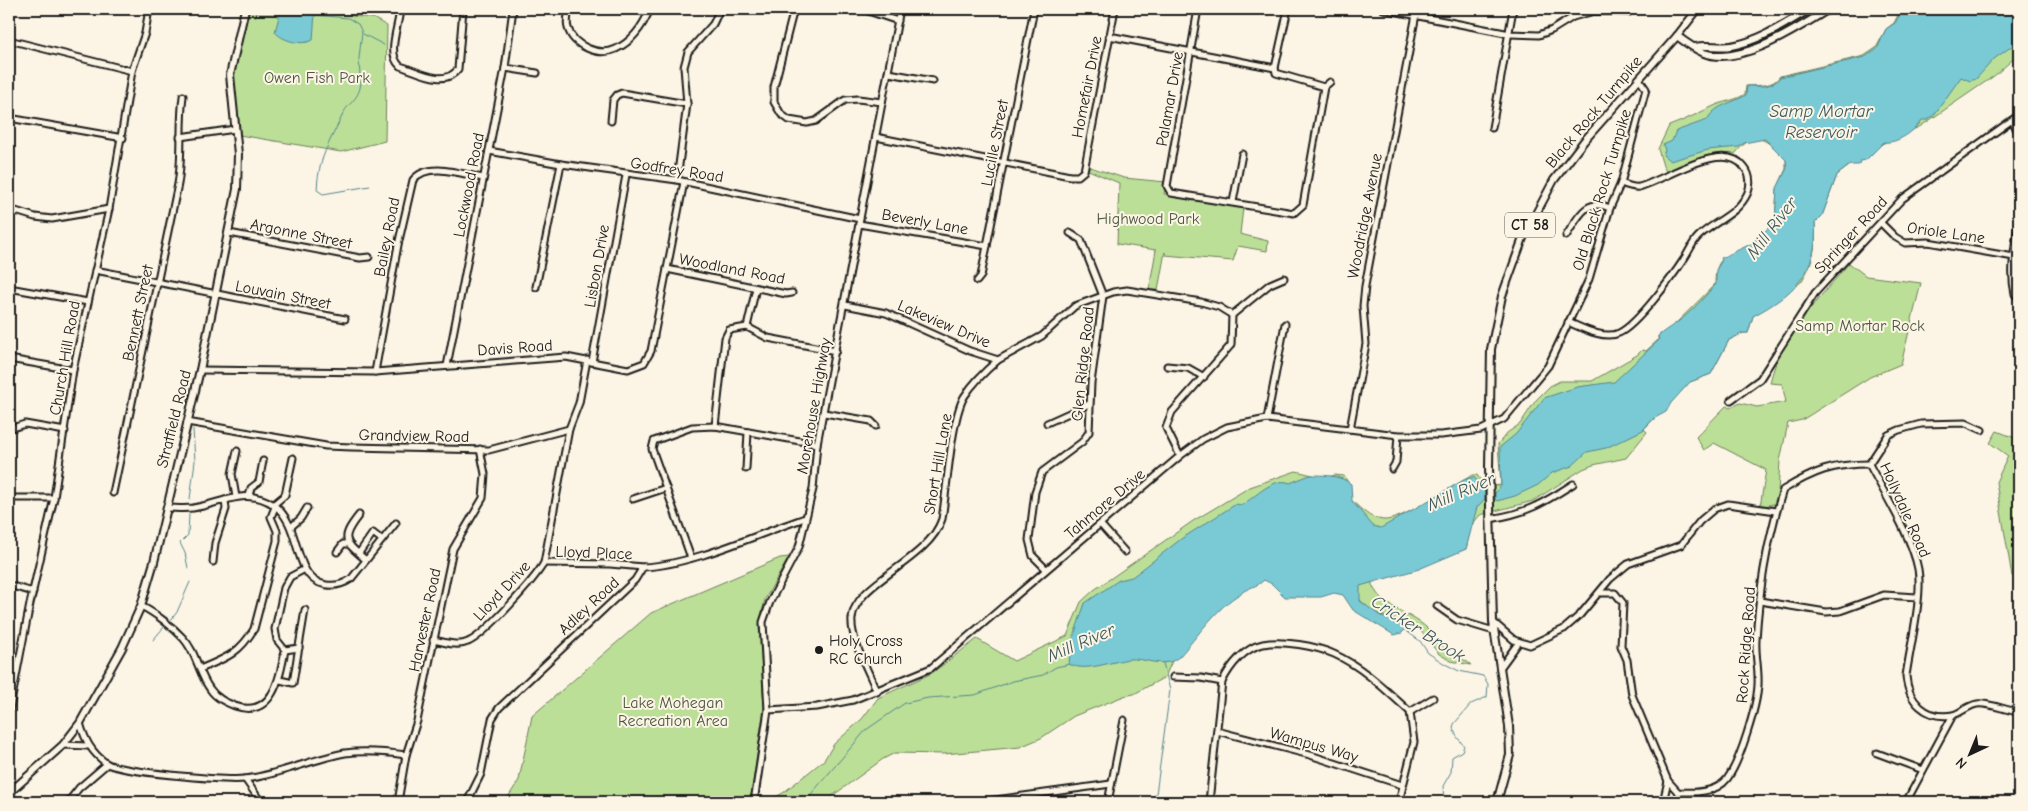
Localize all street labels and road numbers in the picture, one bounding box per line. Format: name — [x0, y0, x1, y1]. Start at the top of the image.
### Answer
street label: Homefair Drive — [1068, 34, 1106, 140]
street label: Palamar Drive — [1153, 50, 1187, 148]
street label: Black Rock Turnpike — [1542, 52, 1646, 172]
street label: Lucille Street — [978, 98, 1012, 188]
street label: Old Black Rock Turnpike — [1569, 107, 1635, 273]
street label: Lockwood Road — [450, 131, 488, 239]
street label: Woodridge Avenue — [1344, 152, 1386, 280]
street label: Godfrey Road — [629, 154, 725, 186]
street label: Springer Road — [1811, 193, 1891, 277]
street label: Bailey Road — [370, 196, 404, 278]
street label: Beverly Lane — [880, 206, 970, 238]
road number: CT 58 — [1505, 212, 1555, 238]
street label: Argonne Street — [249, 215, 354, 253]
street label: Oriole Lane — [1906, 219, 1986, 247]
street label: Lisbon Drive — [581, 223, 613, 309]
street label: Woodland Road — [677, 250, 787, 288]
street label: Bennett Street — [119, 263, 157, 363]
street label: Louvain Street — [234, 277, 333, 313]
street label: Lakeview Drive — [895, 296, 993, 352]
street label: Church Hill Road — [46, 299, 84, 417]
street label: Glen Ridge Road — [1068, 306, 1098, 422]
street label: Davis Road — [477, 336, 553, 360]
street label: Morehouse Highway — [793, 336, 835, 476]
street label: Stratfield Road — [153, 368, 195, 470]
street label: Short Hill Lane — [920, 412, 956, 516]
street label: Grandview Road — [358, 426, 470, 446]
street label: Hollydale Road — [1876, 460, 1934, 560]
street label: Tahmore Drive — [1061, 465, 1149, 543]
street label: Lloyd Place — [555, 543, 633, 563]
street label: Lloyd Drive — [470, 557, 534, 625]
street label: Harvester Road — [405, 566, 445, 674]
street label: Adley Road — [555, 573, 623, 639]
street label: Rock Ridge Road — [1733, 586, 1759, 704]
street label: Wampus Way — [1268, 724, 1361, 766]

